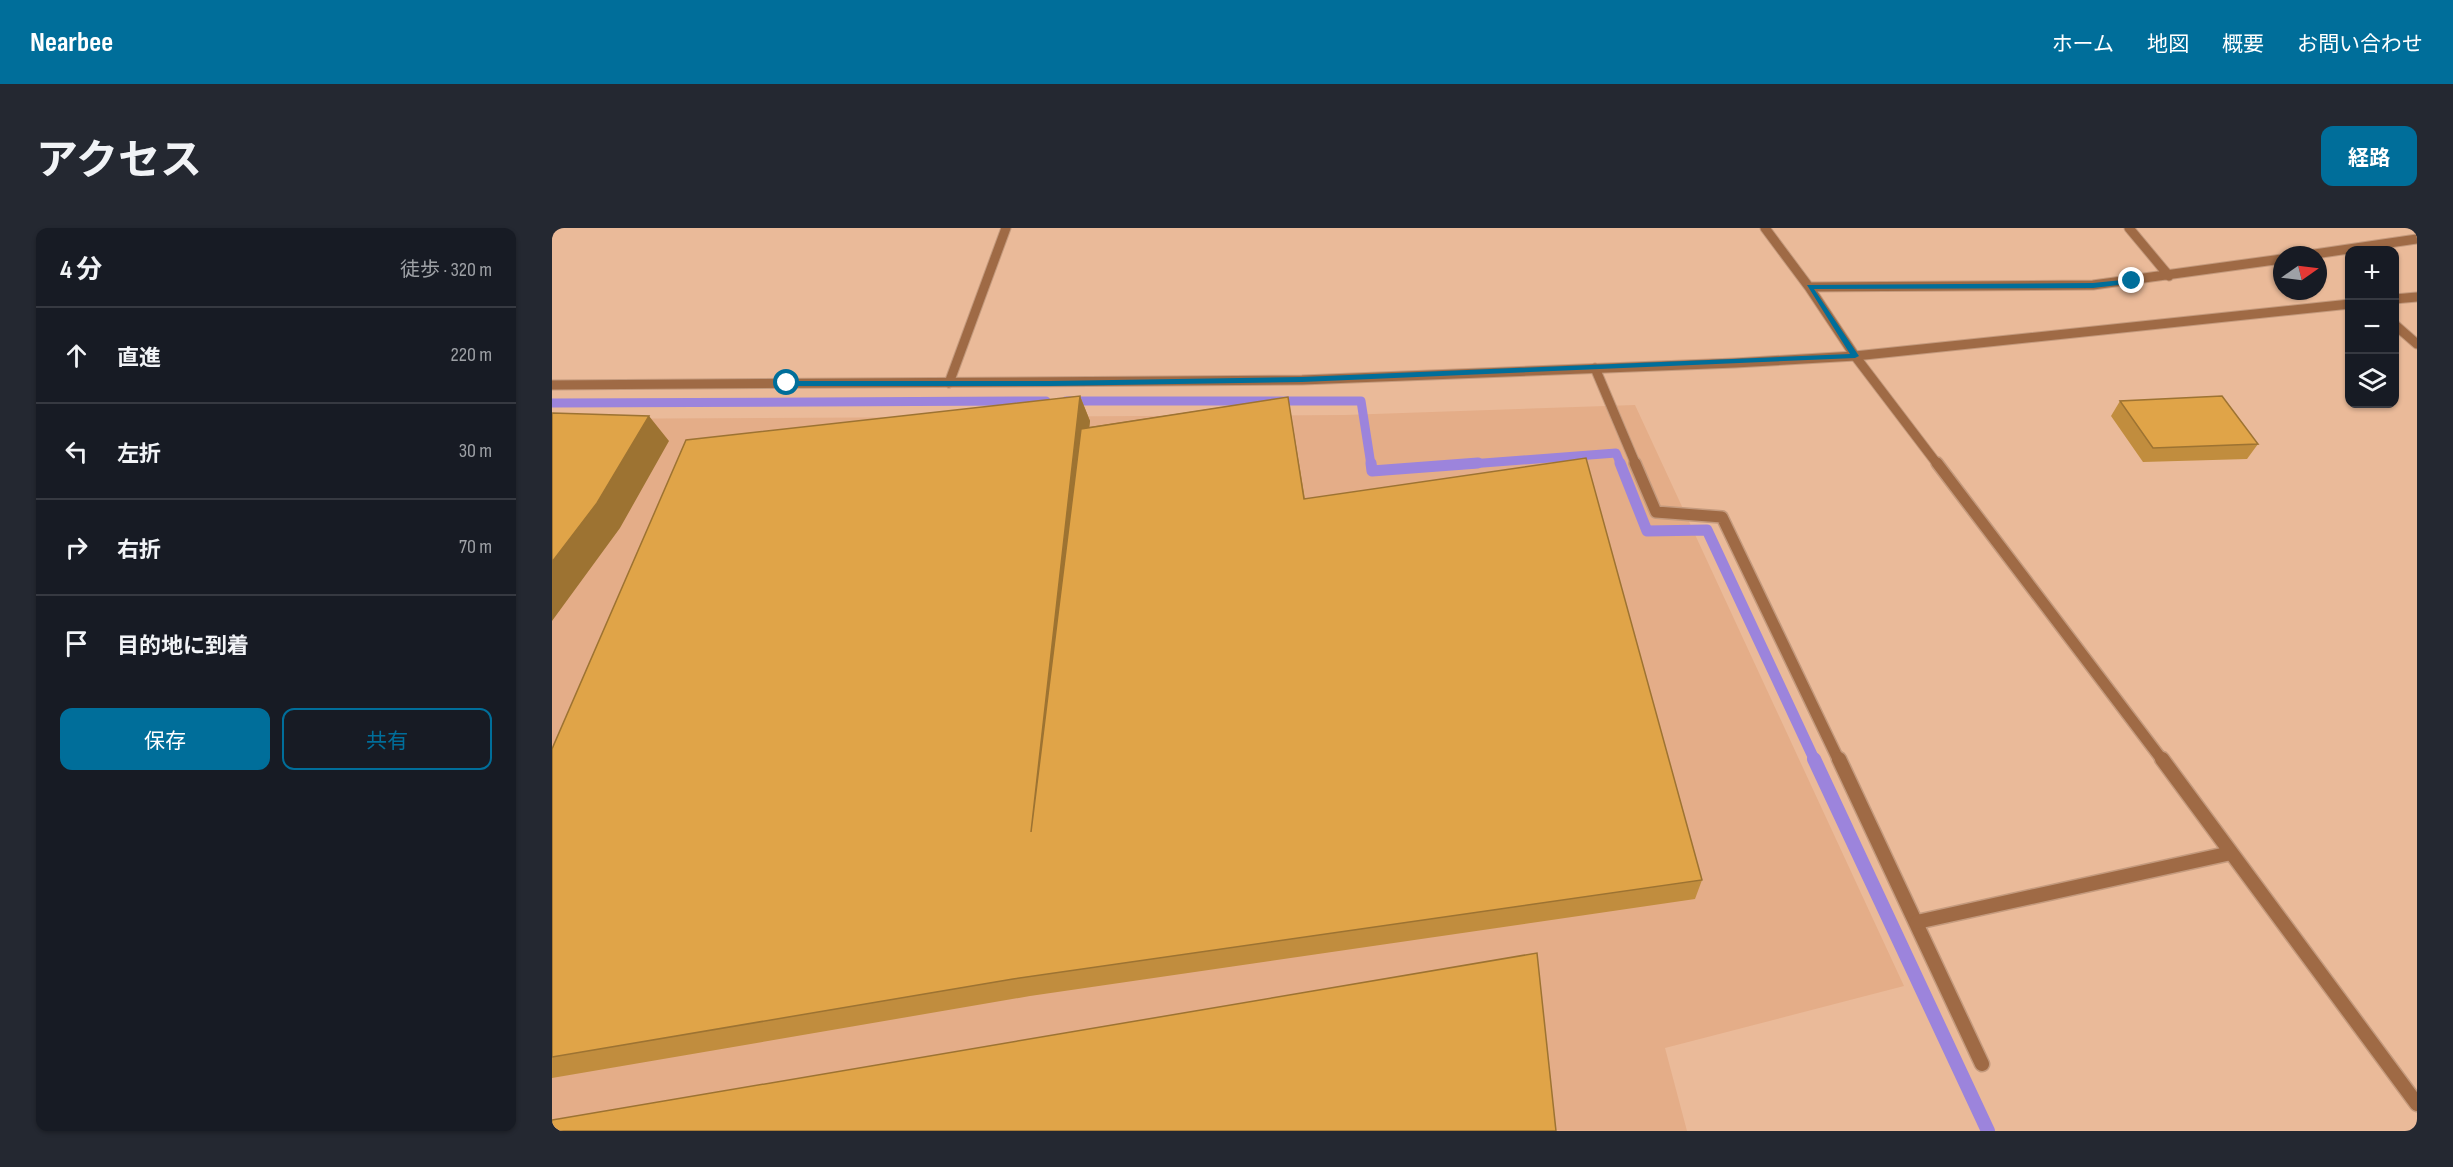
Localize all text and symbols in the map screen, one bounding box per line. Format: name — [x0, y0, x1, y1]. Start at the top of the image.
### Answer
text: Nearbee — [30, 26, 113, 59]
text: ホーム — [2052, 32, 2114, 57]
text: 地図 — [2147, 32, 2189, 57]
text: 概要 — [2222, 32, 2264, 57]
text: お問い合わせ — [2297, 32, 2423, 57]
button: 経路 — [2321, 126, 2417, 186]
text: アクセス — [36, 136, 202, 187]
north arrow — [2273, 246, 2327, 300]
map controls — [2345, 246, 2399, 408]
button: + — [2345, 246, 2399, 300]
text: 4 分 — [60, 255, 102, 286]
text: 徒歩 · 320 m — [400, 258, 492, 282]
route end — [2118, 267, 2144, 293]
button: − — [2345, 300, 2399, 354]
icon: ahead — [60, 339, 93, 372]
text: 220 m — [451, 343, 492, 367]
text: 直進 — [117, 345, 161, 372]
button: layers — [2345, 354, 2399, 408]
route start — [773, 369, 799, 395]
icon: left — [60, 435, 93, 468]
text: 30 m — [459, 439, 492, 463]
text: 左折 — [117, 441, 161, 468]
icon: right — [60, 531, 93, 564]
text: 70 m — [459, 535, 492, 559]
text: 右折 — [117, 537, 161, 564]
icon: arrive — [60, 627, 93, 660]
text: 目的地に到着 — [117, 633, 249, 660]
button: 保存 — [60, 708, 270, 770]
button: 共有 — [282, 708, 492, 770]

